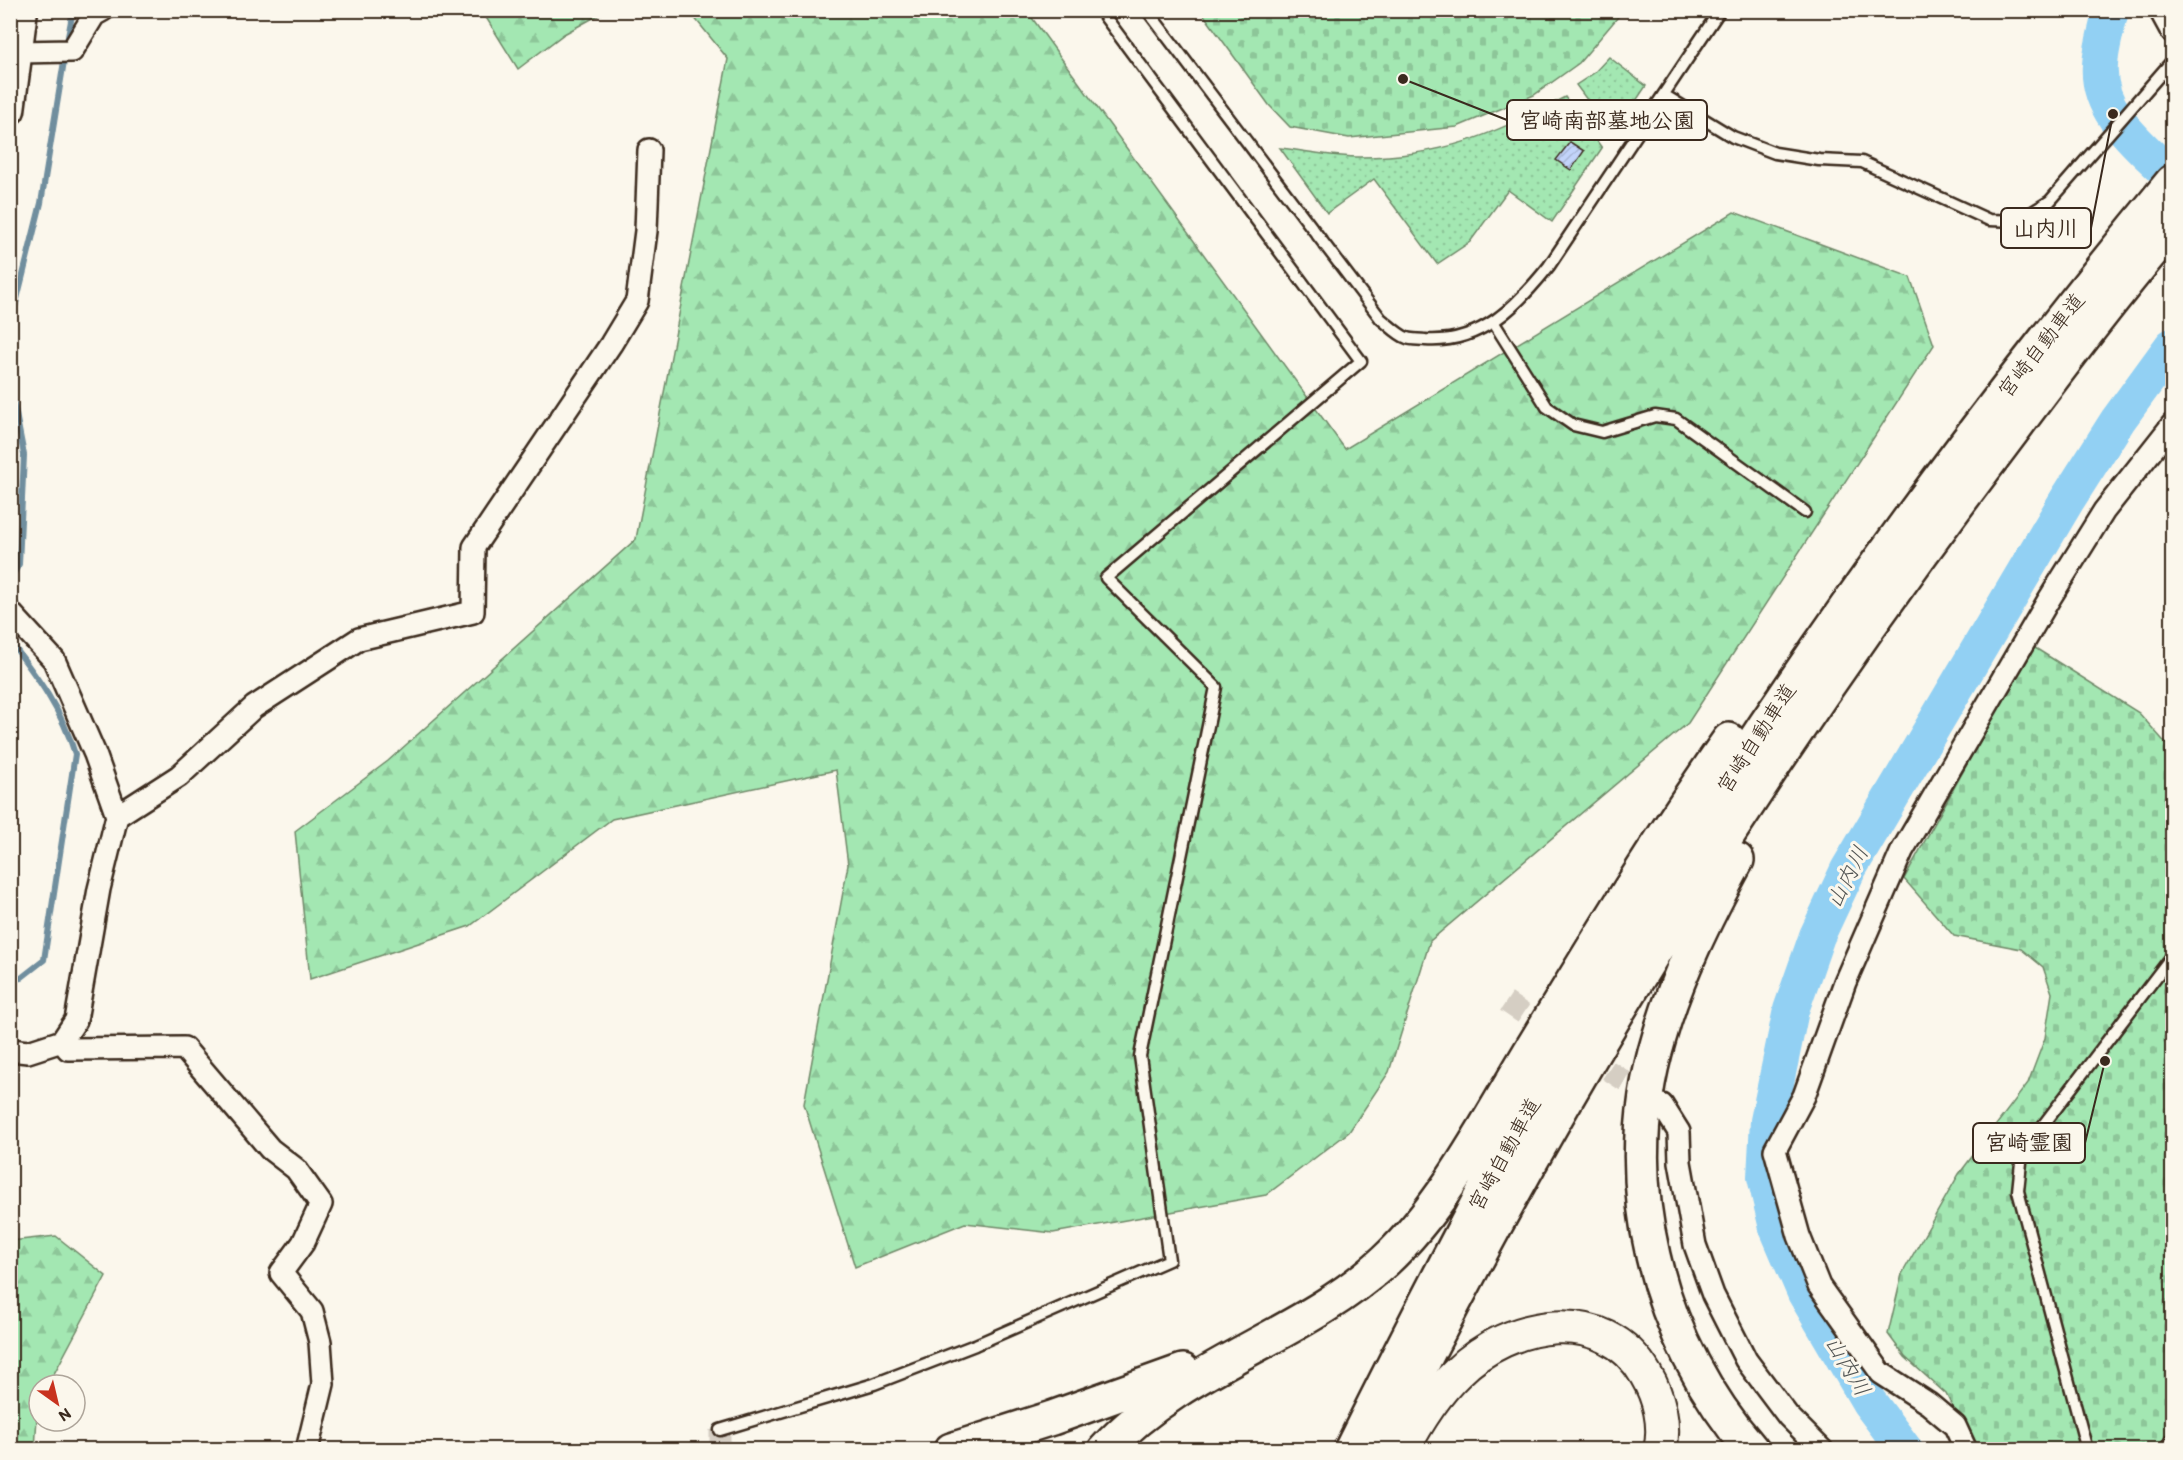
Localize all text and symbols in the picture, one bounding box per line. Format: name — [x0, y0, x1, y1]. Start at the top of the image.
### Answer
callout: 宮崎南部墓地公園 — [1507, 100, 1707, 140]
text: 宮崎南部墓地公園 — [1519, 107, 1695, 134]
callout: 山内川 — [2001, 208, 2091, 248]
text: 山内川 — [2013, 215, 2079, 242]
street label: 宮崎自動車道 — [1992, 288, 2090, 402]
street label: 宮崎自動車道 — [1711, 678, 1801, 798]
water label: 山内川 — [1820, 841, 1874, 913]
street label: 宮崎自動車道 — [1463, 1093, 1545, 1215]
callout: 宮崎霊園 — [1973, 1123, 2085, 1163]
text: 宮崎霊園 — [1985, 1129, 2073, 1156]
water label: 山内川 — [1819, 1331, 1877, 1401]
north arrow — [27, 1373, 87, 1433]
text: N — [55, 1404, 75, 1426]

